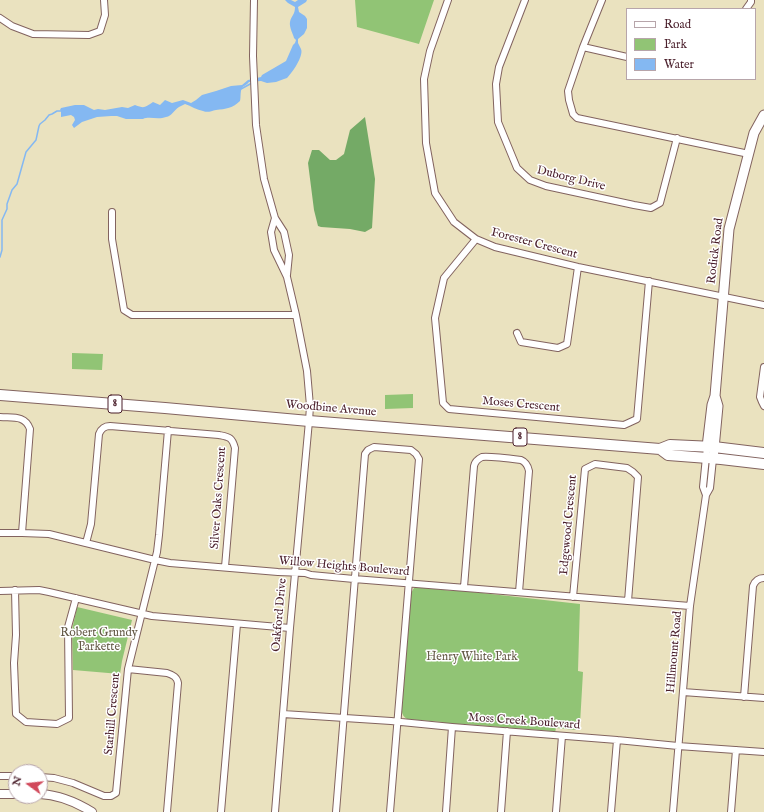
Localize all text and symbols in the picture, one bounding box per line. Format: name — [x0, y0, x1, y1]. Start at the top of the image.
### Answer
legend — [626, 8, 756, 80]
text: Road — [664, 17, 691, 32]
text: Park — [664, 37, 687, 52]
text: Water — [664, 57, 694, 72]
street label: Duborg Drive — [535, 164, 607, 194]
street label: Rodick Road — [705, 217, 727, 285]
street label: Forester Crescent — [489, 226, 579, 262]
street label: Moses Crescent — [482, 394, 560, 416]
road number: 8 — [108, 395, 122, 413]
street label: Woodbine Avenue — [285, 398, 377, 420]
road number: 8 — [513, 428, 527, 446]
street label: Silver Oaks Crescent — [208, 446, 230, 550]
street label: Edgewood Crescent — [557, 474, 581, 576]
street label: Willow Heights Boulevard — [278, 554, 410, 580]
street label: Oakford Drive — [270, 578, 290, 652]
street label: Hillmount Road — [664, 610, 686, 694]
park label: Robert Grundy Parkette — [60, 627, 138, 655]
park label: Henry White Park — [426, 651, 518, 665]
street label: Starhill Crescent — [102, 672, 124, 756]
street label: Moss Creek Boulevard — [467, 711, 581, 733]
north arrow — [8, 764, 48, 804]
text: N — [9, 775, 25, 788]

